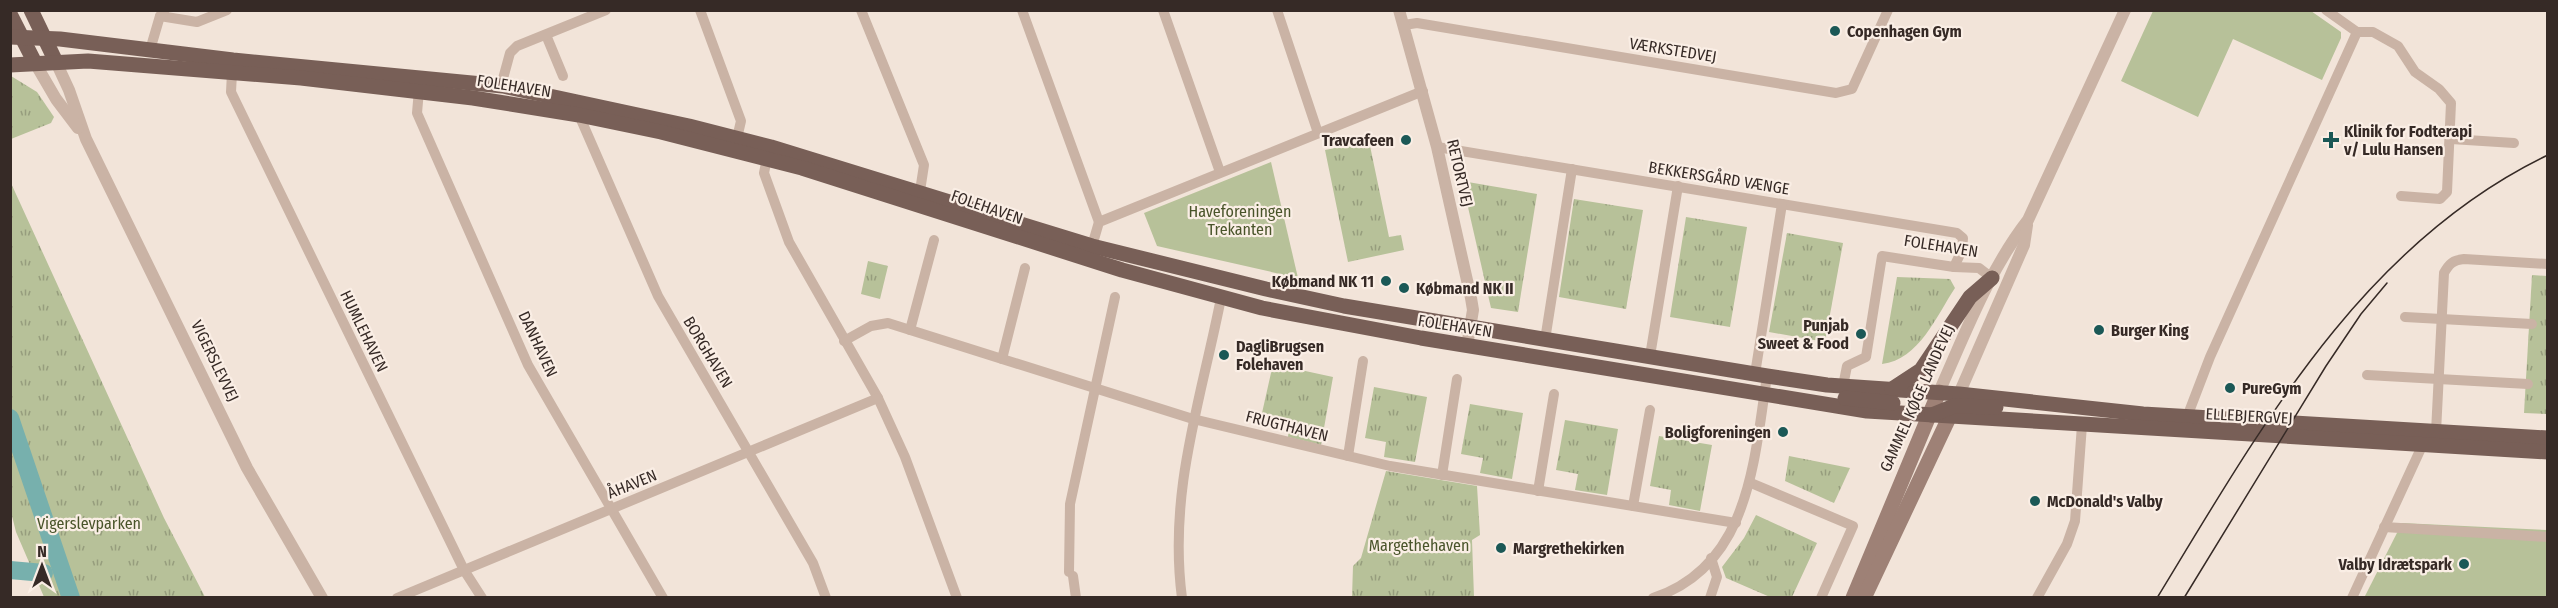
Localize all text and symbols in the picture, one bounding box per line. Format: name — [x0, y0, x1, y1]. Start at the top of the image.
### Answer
place label: Copenhagen Gym — [1847, 22, 1962, 41]
marker: Copenhagen Gym — [1828, 24, 1842, 38]
street label: VÆRKSTEDVEJ — [1628, 34, 1718, 66]
street label: FOLEHAVEN — [476, 71, 552, 101]
place label: Klinik for Fodterapi v/ Lulu Hansen — [2343, 122, 2472, 159]
place label: Travcafeen — [1322, 131, 1394, 150]
marker: Klinik for Fodterapi v/ Lulu Hansen — [2322, 131, 2340, 149]
marker: Travcafeen — [1399, 133, 1413, 147]
street label: RETORTVEJ — [1443, 137, 1477, 209]
street label: BEKKERSGÅRD VÆNGE — [1647, 156, 1791, 199]
street label: FOLEHAVEN — [949, 186, 1025, 228]
park label: Haveforeningen Trekanten — [1189, 202, 1291, 239]
street label: FOLEHAVEN — [1903, 231, 1979, 261]
place label: Købmand NK 11 — [1272, 272, 1374, 291]
marker: Købmand NK 11 — [1379, 274, 1393, 288]
place label: Købmand NK II — [1416, 279, 1514, 298]
marker: Købmand NK II — [1397, 281, 1411, 295]
street label: HUMLEHAVEN — [336, 287, 392, 375]
street label: DANHAVEN — [514, 308, 562, 380]
street label: FOLEHAVEN — [1417, 311, 1493, 341]
street label: BORGHAVEN — [679, 313, 737, 391]
place label: Punjab Sweet & Food — [1758, 316, 1849, 353]
street label: VIGERSLEVVEJ — [187, 317, 243, 405]
street label: GAMMEL KØGE LANDEVEJ — [1876, 321, 1958, 475]
place label: Burger King — [2111, 321, 2189, 340]
marker: Burger King — [2092, 323, 2106, 337]
marker: Punjab Sweet & Food — [1854, 327, 1868, 341]
place label: DagliBrugsen Folehaven — [1236, 337, 1324, 374]
marker: DagliBrugsen Folehaven — [1217, 348, 1231, 362]
place label: PureGym — [2242, 379, 2301, 398]
marker: PureGym — [2223, 381, 2237, 395]
street label: ELLEBJERGVEJ — [2205, 404, 2293, 428]
street label: FRUGTHAVEN — [1244, 407, 1330, 445]
place label: Boligforeningen — [1665, 423, 1771, 442]
marker: Boligforeningen — [1776, 425, 1790, 439]
street label: ÅHAVEN — [604, 465, 660, 502]
place label: McDonald's Valby — [2047, 492, 2163, 511]
marker: McDonald's Valby — [2028, 494, 2042, 508]
park label: Vigerslevparken — [37, 514, 141, 533]
north arrow — [12, 536, 72, 596]
park label: Margethehaven — [1369, 536, 1469, 555]
place label: Margrethekirken — [1513, 539, 1624, 558]
marker: Margrethekirken — [1494, 541, 1508, 555]
text: N — [37, 542, 47, 561]
place label: Valby Idrætspark — [2338, 555, 2453, 574]
marker: Valby Idrætspark — [2457, 557, 2471, 571]

